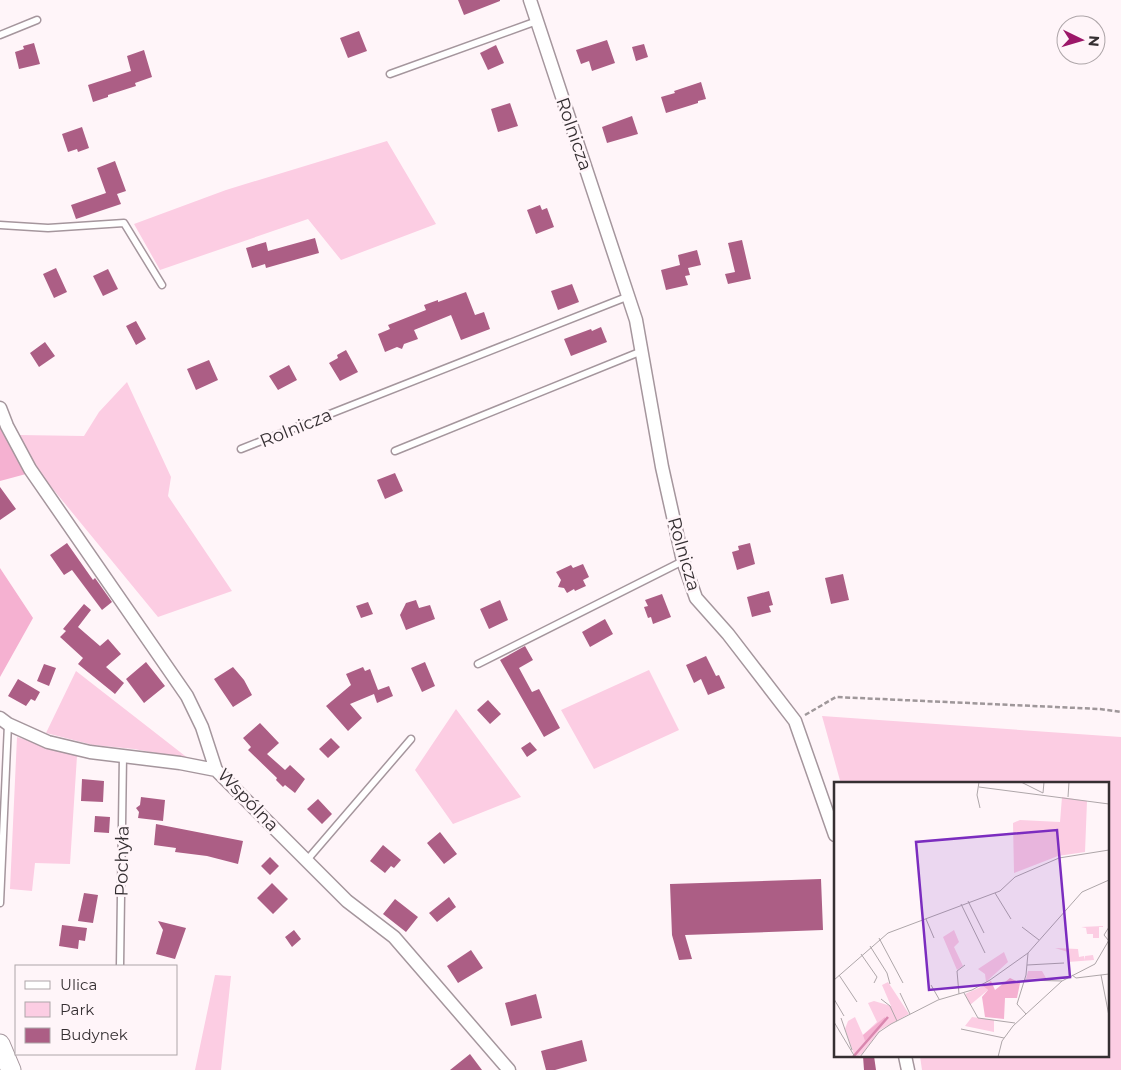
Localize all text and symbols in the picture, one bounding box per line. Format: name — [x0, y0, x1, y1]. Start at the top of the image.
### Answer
north arrow — [1056, 15, 1106, 65]
text: N — [1084, 35, 1103, 48]
street label: Rolnicza — [551, 95, 597, 173]
street label: Rolnicza — [257, 404, 335, 452]
street label: Rolnicza — [663, 514, 705, 594]
street label: Wspólna — [213, 764, 283, 836]
inset map — [834, 782, 1108, 1058]
street label: Pochyła — [110, 825, 134, 897]
legend — [15, 965, 178, 1055]
text: Ulica — [60, 975, 97, 994]
text: Park — [60, 1000, 94, 1019]
text: Budynek — [60, 1025, 128, 1044]

